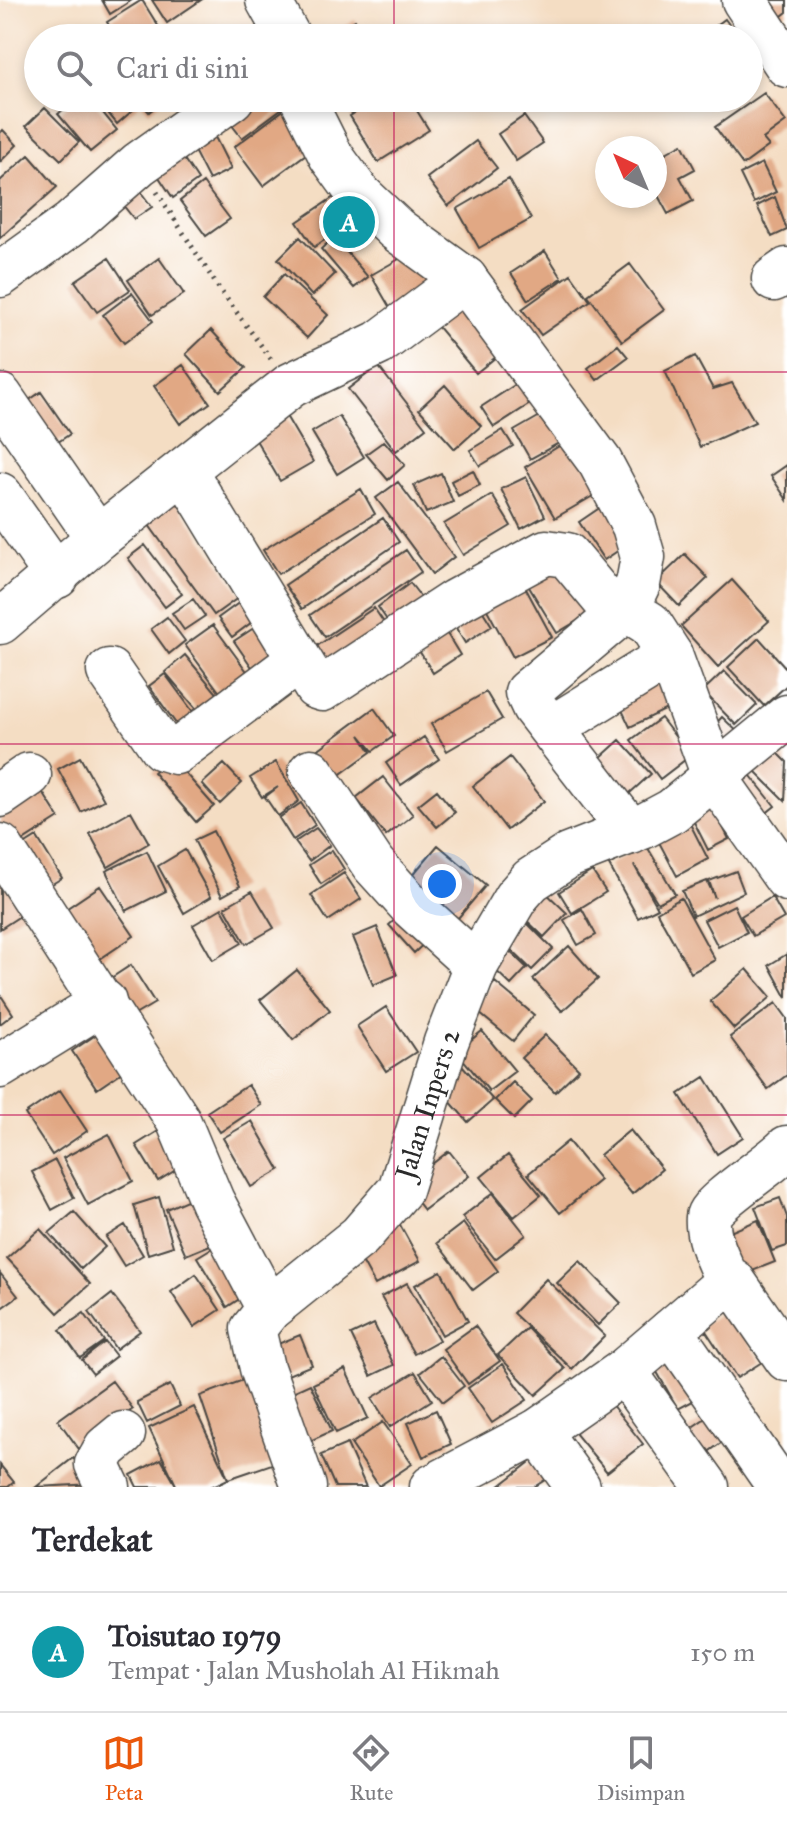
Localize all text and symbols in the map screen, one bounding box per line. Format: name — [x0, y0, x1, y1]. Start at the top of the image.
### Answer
search box — [24, 24, 763, 112]
icon: search — [52, 46, 96, 90]
text: Cari di sini — [116, 50, 249, 86]
north arrow — [595, 136, 667, 208]
pin: A — [323, 192, 375, 252]
your location — [422, 864, 462, 904]
street label: Jalan Inpers 2 — [387, 1023, 468, 1186]
text: Terdekat — [32, 1519, 153, 1560]
text: Toisutao 1979 — [108, 1618, 282, 1654]
text: A — [49, 1636, 67, 1668]
text: 150 m — [690, 1636, 755, 1668]
text: Tempat · Jalan Musholah Al Hikmah — [108, 1654, 500, 1686]
tab: Peta — [102, 1731, 146, 1806]
tab: Rute — [349, 1731, 393, 1806]
tab: Disimpan — [597, 1731, 685, 1806]

